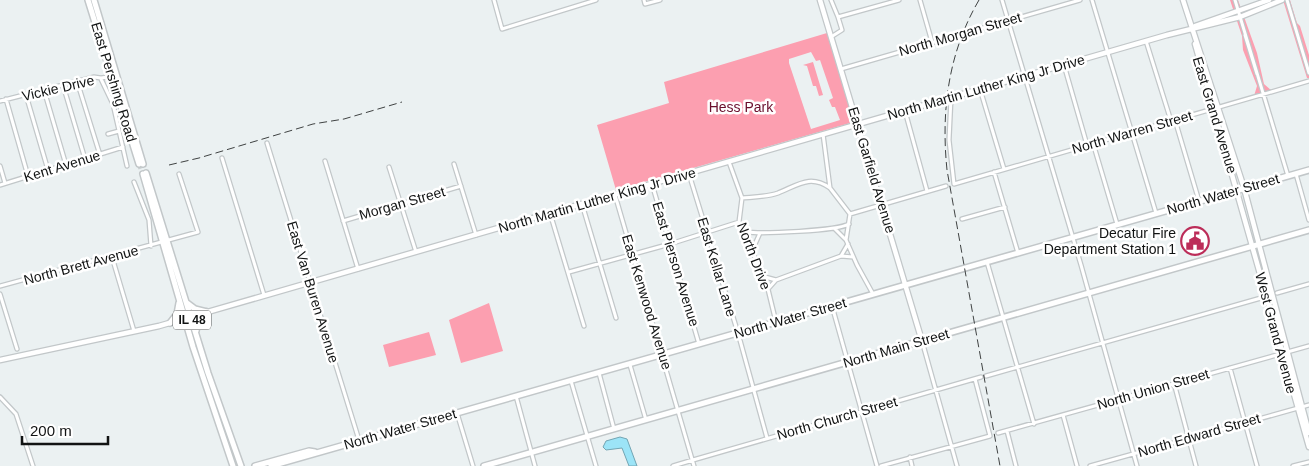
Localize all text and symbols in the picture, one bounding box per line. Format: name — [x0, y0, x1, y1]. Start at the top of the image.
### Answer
street label: North Morgan Street — [897, 9, 1023, 59]
street label: East Pershing Road — [88, 20, 140, 144]
street label: North Martin Luther King Jr Drive — [885, 51, 1087, 123]
street label: East Grand Avenue — [1190, 55, 1240, 175]
street label: Vickie Drive — [20, 72, 96, 104]
park label: Hess Park — [709, 99, 774, 115]
street label: East Garfield Avenue — [845, 105, 899, 235]
street label: North Warren Street — [1070, 107, 1194, 157]
street label: Kent Avenue — [22, 147, 102, 185]
street label: North Martin Luther King Jr Drive — [496, 164, 698, 236]
street label: North Water Street — [1165, 170, 1281, 218]
street label: Morgan Street — [357, 183, 447, 223]
street label: East Pierson Avenue — [649, 200, 703, 329]
street label: East Kellar Lane — [694, 216, 740, 319]
street label: East Van Buren Avenue — [284, 219, 342, 365]
street label: North Drive — [734, 220, 774, 292]
place label: Decatur Fire Department Station 1 — [1044, 225, 1176, 257]
public building icon: Decatur Fire Department Station 1 — [1180, 226, 1210, 256]
street label: East Kenwood Avenue — [619, 232, 675, 372]
street label: North Brett Avenue — [22, 242, 140, 288]
street label: West Grand Avenue — [1252, 271, 1300, 396]
street label: North Water Street — [732, 294, 848, 342]
road number: IL 48 — [173, 310, 211, 330]
street label: North Main Street — [841, 325, 951, 371]
street label: North Union Street — [1095, 365, 1211, 413]
street label: North Church Street — [775, 393, 899, 443]
street label: North Water Street — [342, 405, 458, 453]
street label: North Edward Street — [1136, 410, 1262, 460]
scale bar — [22, 414, 109, 446]
text: 200 m — [30, 422, 72, 439]

